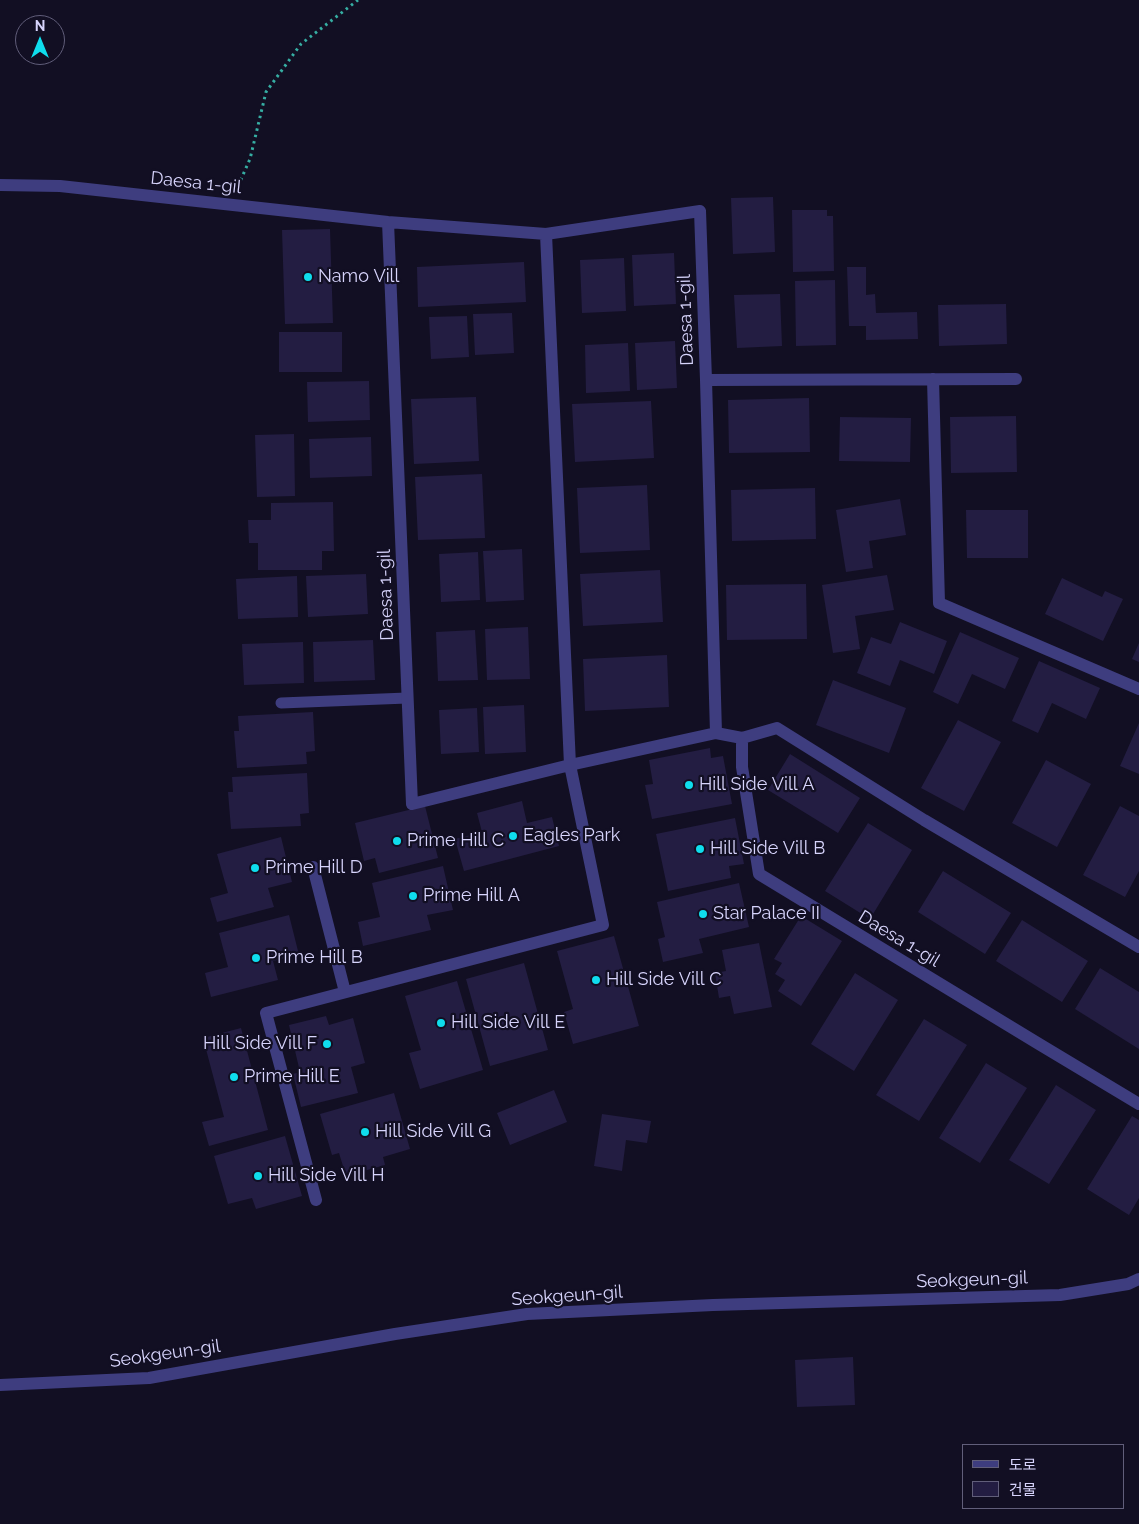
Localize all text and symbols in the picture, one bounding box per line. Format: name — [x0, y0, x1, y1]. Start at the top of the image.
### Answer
north arrow — [15, 15, 65, 65]
text: N — [35, 18, 45, 34]
street label: Daesa 1-gil — [149, 167, 243, 199]
place label: Namo Vill — [318, 266, 399, 288]
marker: Namo Vill — [302, 271, 314, 283]
street label: Daesa 1-gil — [674, 274, 698, 366]
street label: Daesa 1-gil — [374, 549, 398, 641]
place label: Hill Side Vill A — [699, 774, 814, 796]
marker: Hill Side Vill A — [683, 779, 695, 791]
place label: Eagles Park — [523, 825, 620, 847]
place label: Prime Hill C — [407, 830, 504, 852]
marker: Eagles Park — [507, 830, 519, 842]
marker: Prime Hill C — [391, 835, 403, 847]
place label: Hill Side Vill B — [710, 838, 825, 860]
marker: Hill Side Vill B — [694, 843, 706, 855]
place label: Prime Hill D — [265, 857, 363, 879]
marker: Prime Hill D — [249, 862, 261, 874]
place label: Prime Hill A — [423, 885, 520, 907]
marker: Prime Hill A — [407, 890, 419, 902]
place label: Star Palace II — [713, 903, 820, 925]
street label: Daesa 1-gil — [854, 906, 944, 972]
marker: Star Palace II — [697, 908, 709, 920]
place label: Prime Hill B — [266, 947, 363, 969]
marker: Prime Hill B — [250, 952, 262, 964]
place label: Hill Side Vill C — [606, 969, 722, 991]
marker: Hill Side Vill C — [590, 974, 602, 986]
place label: Hill Side Vill E — [451, 1012, 565, 1034]
marker: Hill Side Vill E — [435, 1017, 447, 1029]
place label: Hill Side Vill F — [203, 1033, 317, 1055]
marker: Hill Side Vill F — [321, 1038, 333, 1050]
place label: Prime Hill E — [244, 1066, 340, 1088]
marker: Prime Hill E — [228, 1071, 240, 1083]
place label: Hill Side Vill G — [375, 1121, 491, 1143]
marker: Hill Side Vill G — [359, 1126, 371, 1138]
place label: Hill Side Vill H — [268, 1165, 385, 1187]
marker: Hill Side Vill H — [252, 1170, 264, 1182]
street label: Seokgeun-gil — [916, 1267, 1028, 1293]
street label: Seokgeun-gil — [511, 1281, 623, 1311]
street label: Seokgeun-gil — [108, 1336, 222, 1372]
legend — [962, 1444, 1124, 1509]
text: 도로 — [1009, 1456, 1037, 1474]
text: 건물 — [1009, 1481, 1037, 1499]

